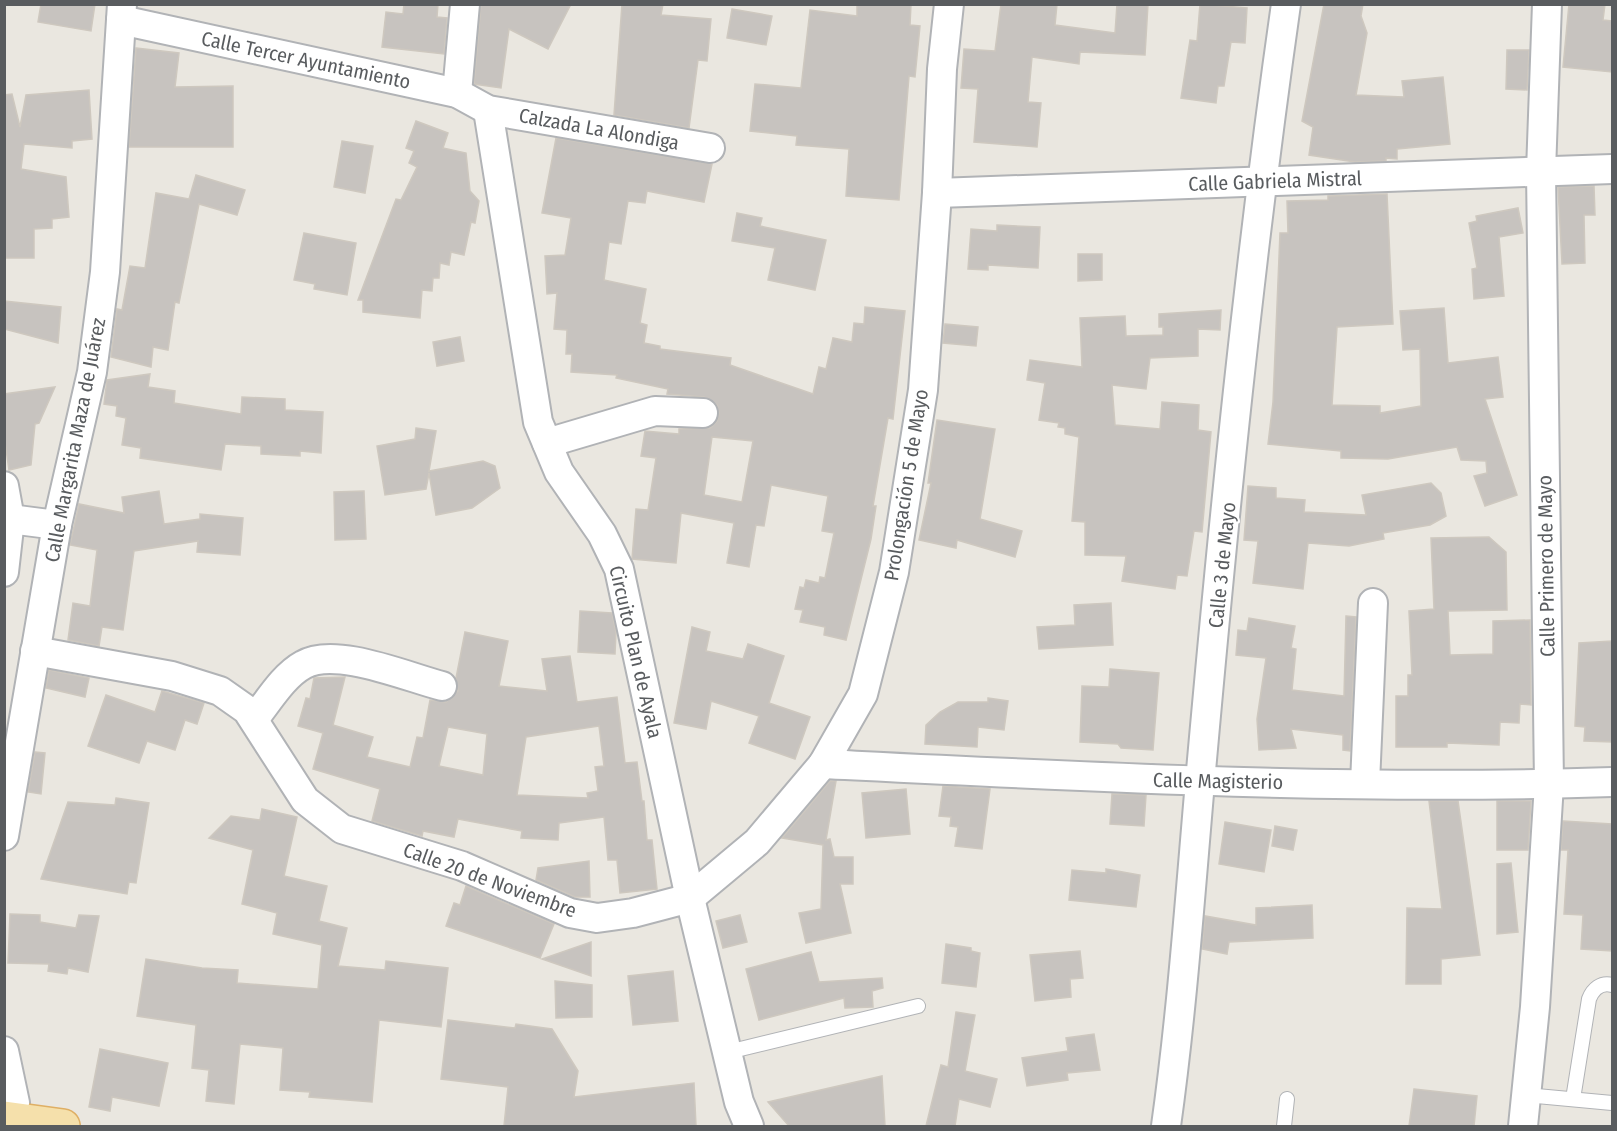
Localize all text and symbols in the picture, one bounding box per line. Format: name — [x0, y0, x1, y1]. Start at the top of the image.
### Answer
street label: Calle Tercer Ayuntamiento — [199, 26, 413, 94]
street label: Calzada La Alondiga — [517, 103, 681, 155]
street label: Calle Gabriela Mistral — [1188, 166, 1362, 196]
street label: Calle Margarita Maza de Juárez — [40, 316, 110, 564]
street label: Prolongación 5 de Mayo — [879, 387, 933, 583]
street label: Calle Primero de Mayo — [1532, 475, 1560, 657]
street label: Calle 3 de Mayo — [1203, 501, 1241, 629]
street label: Circuito Plan de Ayala — [604, 563, 668, 741]
street label: Calle Magisterio — [1153, 768, 1283, 794]
street label: Calle 20 de Noviembre — [400, 838, 580, 922]

